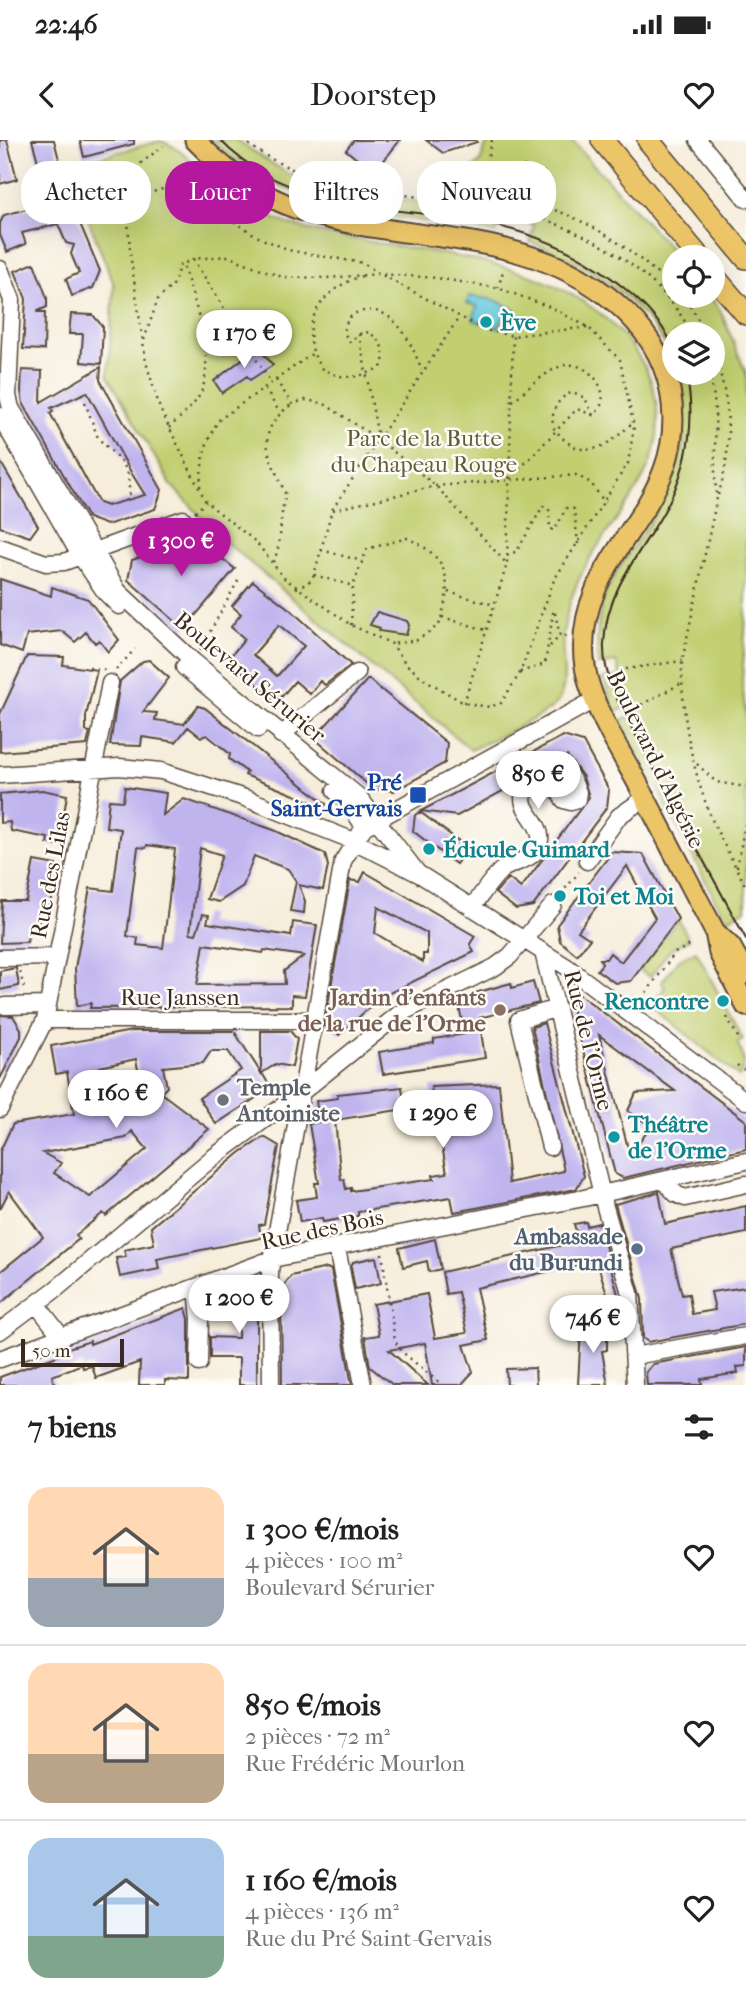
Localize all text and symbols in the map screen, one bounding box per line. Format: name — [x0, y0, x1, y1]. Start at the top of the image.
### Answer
text: 22:46 — [35, 9, 97, 40]
icon: back — [28, 76, 66, 114]
text: Doorstep — [310, 76, 436, 113]
icon: heart — [680, 76, 718, 114]
chip: Acheter — [21, 161, 151, 224]
chip: Louer — [165, 161, 275, 224]
chip: Filtres — [289, 161, 403, 224]
chip: Nouveau — [417, 161, 556, 224]
map controls — [662, 245, 725, 385]
button: locate — [662, 245, 725, 308]
place label: Ève — [500, 308, 537, 336]
pin: 1 170 € — [179, 310, 309, 370]
marker: Ève — [478, 314, 494, 330]
text: 1 170 € — [212, 319, 276, 346]
button: layers — [662, 322, 725, 385]
park label: Parc de la Butte du Chapeau Rouge — [331, 425, 517, 478]
pin: 1 300 € — [116, 518, 246, 578]
text: 1 300 € — [148, 527, 214, 554]
street label: Boulevard Sérurier — [168, 606, 331, 749]
street label: Boulevard d'Algérie — [601, 666, 710, 853]
pin: 850 € — [489, 752, 587, 811]
text: 850 € — [512, 760, 564, 787]
place label: Pré Saint-Gervais — [271, 769, 403, 822]
marker: Pré Saint-Gervais — [408, 785, 428, 805]
street label: Rue des Lilas — [25, 809, 76, 941]
place label: Édicule Guimard — [443, 835, 611, 863]
marker: Édicule Guimard — [421, 841, 437, 857]
place label: Toi et Moi — [573, 883, 674, 910]
marker: Toi et Moi — [552, 888, 568, 904]
street label: Rue de l'Orme — [558, 967, 619, 1113]
street label: Rue Janssen — [120, 984, 240, 1011]
place label: Jardin d'enfants de la rue de l'Orme — [298, 984, 487, 1037]
place label: Rencontre — [604, 988, 710, 1015]
marker: Rencontre — [715, 993, 731, 1009]
marker: Jardin d'enfants de la rue de l'Orme — [492, 1002, 508, 1018]
pin: 1 160 € — [51, 1070, 181, 1130]
place label: Temple Antoiniste — [235, 1074, 340, 1127]
text: 1 160 € — [84, 1079, 149, 1106]
pin: 1 290 € — [378, 1090, 508, 1150]
marker: Temple Antoiniste — [215, 1092, 231, 1108]
text: 1 290 € — [409, 1099, 477, 1126]
place label: Théâtre de l'Orme — [627, 1111, 727, 1164]
marker: Théâtre de l'Orme — [606, 1129, 622, 1145]
street label: Rue des Bois — [258, 1203, 386, 1256]
place label: Ambassade du Burundi — [509, 1223, 624, 1276]
marker: Ambassade du Burundi — [629, 1241, 645, 1257]
pin: 1 200 € — [174, 1276, 304, 1335]
text: 1 200 € — [205, 1284, 273, 1311]
pin: 746 € — [544, 1296, 642, 1355]
text: 746 € — [565, 1304, 621, 1331]
scale bar — [21, 1336, 124, 1368]
text: 50 m — [32, 1340, 71, 1362]
icon: filters — [680, 1408, 718, 1446]
text: 7 biens — [28, 1410, 116, 1445]
text: 1 300 €/mois — [245, 1512, 399, 1547]
icon: home — [84, 1515, 168, 1599]
icon: heart — [680, 1538, 718, 1576]
text: 4 pièces · 100 m² — [245, 1547, 402, 1574]
text: Boulevard Sérurier — [245, 1574, 434, 1601]
text: 850 €/mois — [245, 1688, 381, 1723]
icon: home — [84, 1691, 168, 1775]
icon: heart — [680, 1714, 718, 1752]
text: 2 pièces · 72 m² — [245, 1723, 390, 1750]
text: Rue Frédéric Mourlon — [245, 1750, 465, 1777]
text: 1 160 €/mois — [245, 1863, 397, 1898]
icon: home — [84, 1866, 168, 1950]
icon: heart — [680, 1889, 718, 1927]
text: 4 pièces · 136 m² — [245, 1898, 399, 1925]
text: Rue du Pré Saint-Gervais — [245, 1925, 492, 1952]

